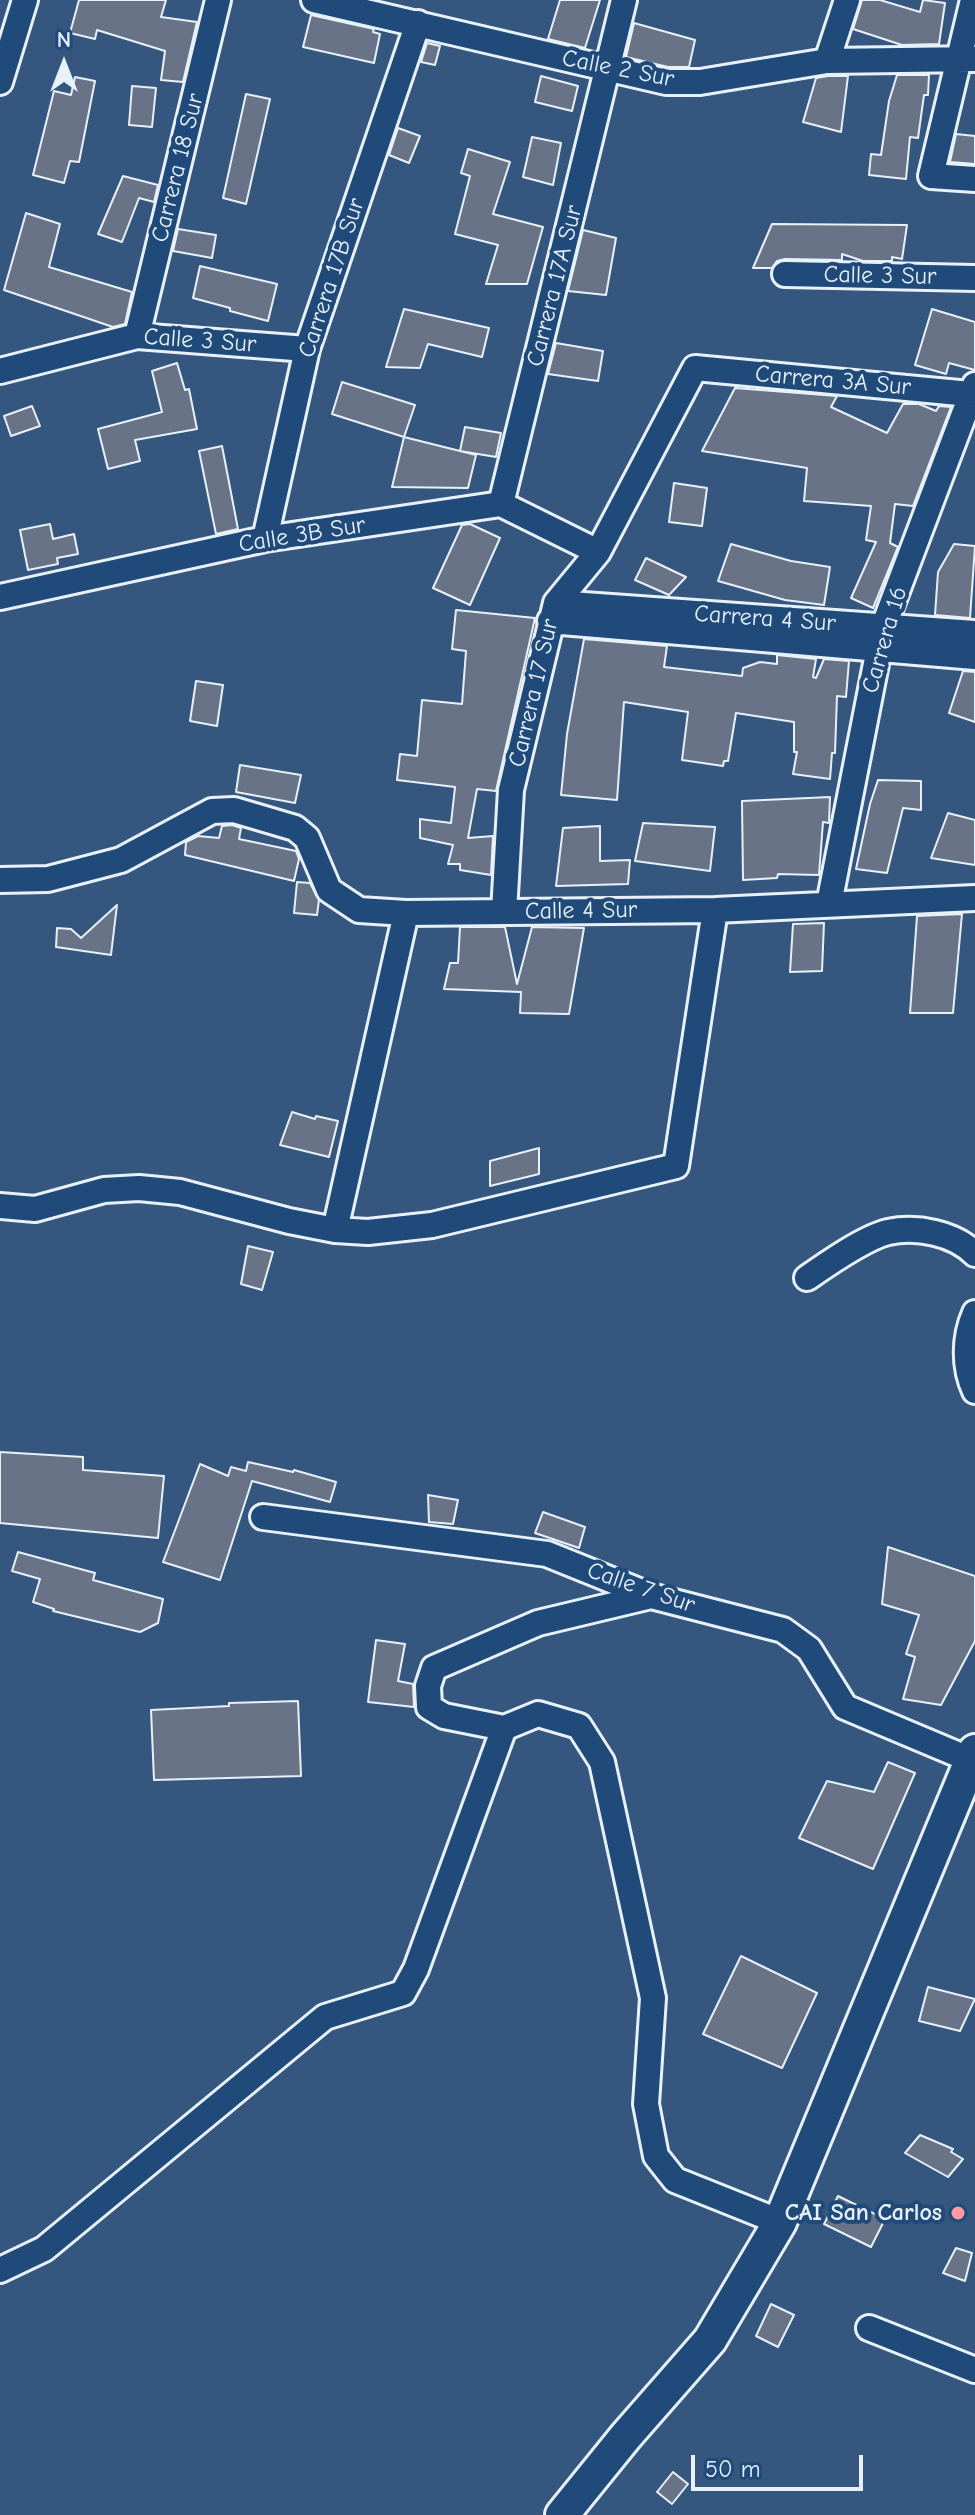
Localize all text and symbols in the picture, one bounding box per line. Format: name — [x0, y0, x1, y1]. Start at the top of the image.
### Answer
north arrow — [24, 24, 104, 104]
text: N — [57, 27, 71, 53]
street label: Calle 2 Sur — [560, 44, 676, 94]
street label: Carrera 18 Sur — [146, 91, 210, 245]
street label: Carrera 17B Sur — [293, 195, 371, 361]
street label: Carrera 17A Sur — [521, 202, 589, 370]
street label: Calle 3 Sur — [823, 261, 937, 291]
street label: Calle 3 Sur — [143, 323, 257, 359]
street label: Carrera 3A Sur — [754, 360, 912, 402]
street label: Calle 3B Sur — [237, 511, 367, 559]
street label: Carrera 16 — [856, 583, 914, 697]
street label: Carrera 4 Sur — [693, 600, 837, 638]
street label: Carrera 17 Sur — [503, 616, 565, 770]
street label: Calle 4 Sur — [525, 896, 637, 926]
street label: Calle 7 Sur — [583, 1556, 699, 1620]
place label: CAI San Carlos — [785, 2199, 942, 2227]
marker: CAI San Carlos — [949, 2204, 967, 2222]
scale bar — [695, 2439, 867, 2489]
text: 50 m — [705, 2455, 761, 2483]

